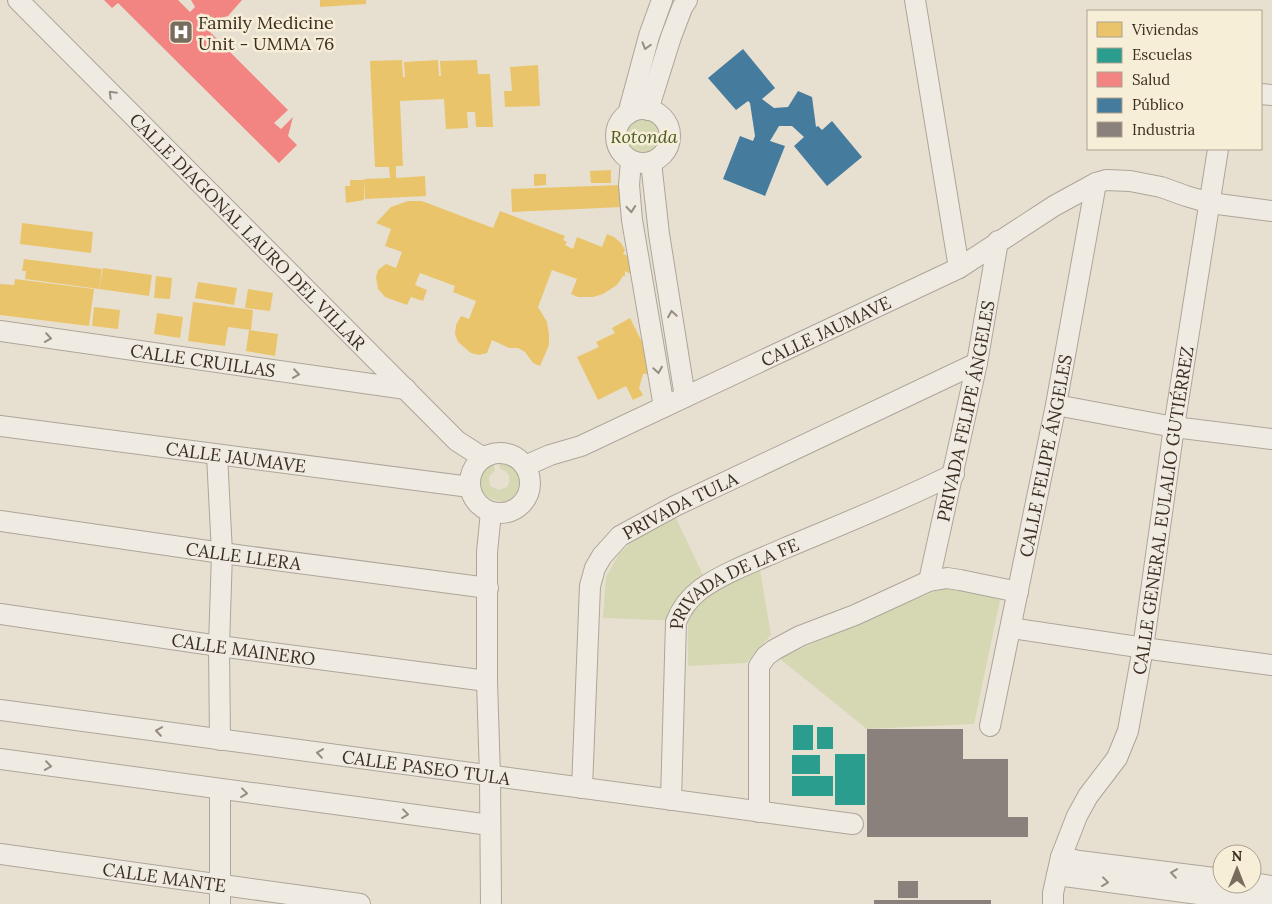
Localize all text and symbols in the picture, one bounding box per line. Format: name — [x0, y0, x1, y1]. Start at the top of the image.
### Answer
legend — [1087, 10, 1262, 150]
place label: Family Medicine Unit - UMMA 76 — [198, 11, 334, 55]
hospital icon: Family Medicine Unit - UMMA 76 — [168, 19, 194, 45]
text: Viviendas — [1131, 20, 1199, 39]
one-way arrow — [642, 41, 652, 50]
text: Escuelas — [1132, 45, 1192, 64]
text: Salud — [1132, 70, 1170, 89]
one-way arrow — [109, 91, 118, 100]
text: Público — [1132, 95, 1184, 114]
street label: CALLE DIAGONAL LAURO DEL VILLAR — [125, 108, 371, 355]
text: Industria — [1132, 120, 1195, 139]
park label: Rotonda — [610, 125, 678, 148]
one-way arrow — [626, 206, 637, 214]
street label: CALLE JAUMAVE — [757, 290, 894, 371]
street label: PRIVADA FELIPE ÁNGELES — [931, 298, 999, 524]
one-way arrow — [667, 310, 677, 318]
one-way arrow — [45, 332, 53, 343]
street label: CALLE CRUILLAS — [129, 338, 277, 382]
street label: CALLE GENERAL EULALIO GUTIÉRREZ — [1127, 344, 1198, 677]
street label: CALLE FELIPE ÁNGELES — [1014, 352, 1076, 559]
one-way arrow — [652, 365, 662, 374]
one-way arrow — [291, 368, 300, 378]
street label: CALLE JAUMAVE — [165, 436, 308, 477]
street label: PRIVADA TULA — [618, 466, 742, 544]
street label: PRIVADA DE LA FE — [664, 532, 802, 630]
street label: CALLE LLERA — [184, 536, 303, 575]
street label: CALLE MAINERO — [170, 628, 317, 670]
one-way arrow — [155, 727, 163, 737]
street label: CALLE PASEO TULA — [341, 744, 512, 790]
one-way arrow — [316, 748, 324, 759]
one-way arrow — [45, 760, 53, 771]
one-way arrow — [240, 787, 248, 797]
one-way arrow — [401, 808, 409, 819]
north arrow — [1212, 844, 1262, 894]
text: N — [1232, 847, 1243, 865]
street label: CALLE MANTE — [101, 857, 228, 897]
one-way arrow — [1169, 868, 1177, 879]
one-way arrow — [1101, 876, 1109, 887]

